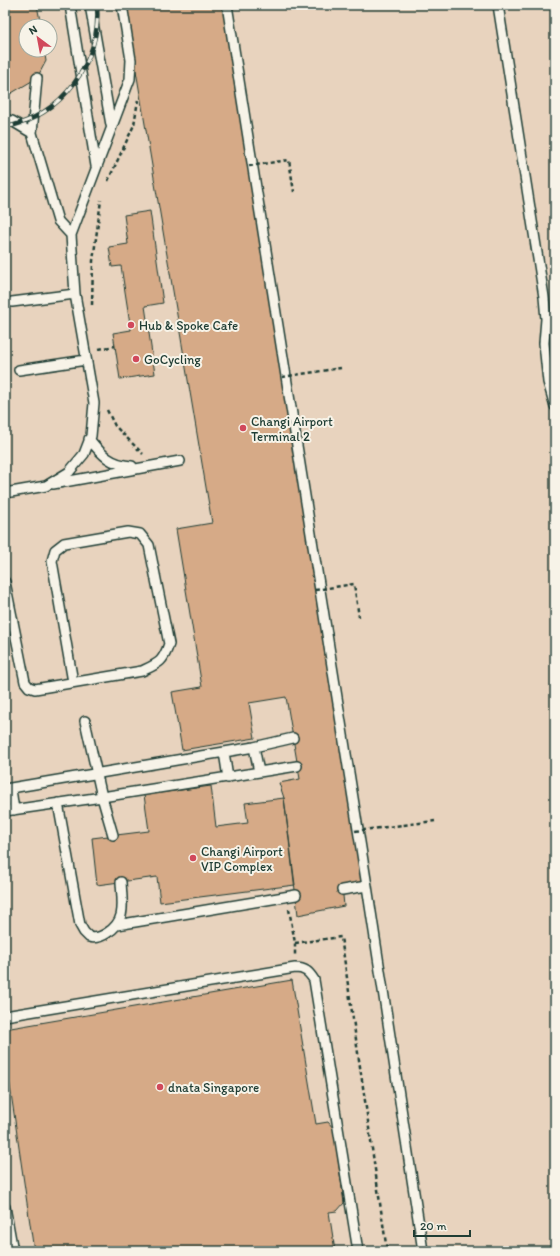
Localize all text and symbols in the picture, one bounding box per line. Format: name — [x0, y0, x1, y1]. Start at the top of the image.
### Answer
north arrow — [18, 18, 58, 58]
text: N — [26, 22, 40, 37]
place label: Hub & Spoke Cafe — [139, 318, 238, 333]
marker: Hub & Spoke Cafe — [126, 320, 136, 330]
place label: GoCycling — [144, 352, 201, 367]
marker: GoCycling — [131, 354, 141, 364]
place label: Changi Airport Terminal 2 — [251, 414, 333, 444]
marker: Changi Airport Terminal 2 — [238, 423, 248, 433]
place label: Changi Airport VIP Complex — [201, 844, 283, 874]
marker: Changi Airport VIP Complex — [188, 853, 198, 863]
place label: dnata Singapore — [168, 1080, 259, 1095]
marker: dnata Singapore — [155, 1082, 165, 1092]
scale bar — [414, 1212, 470, 1238]
text: 20 m — [420, 1219, 447, 1233]

